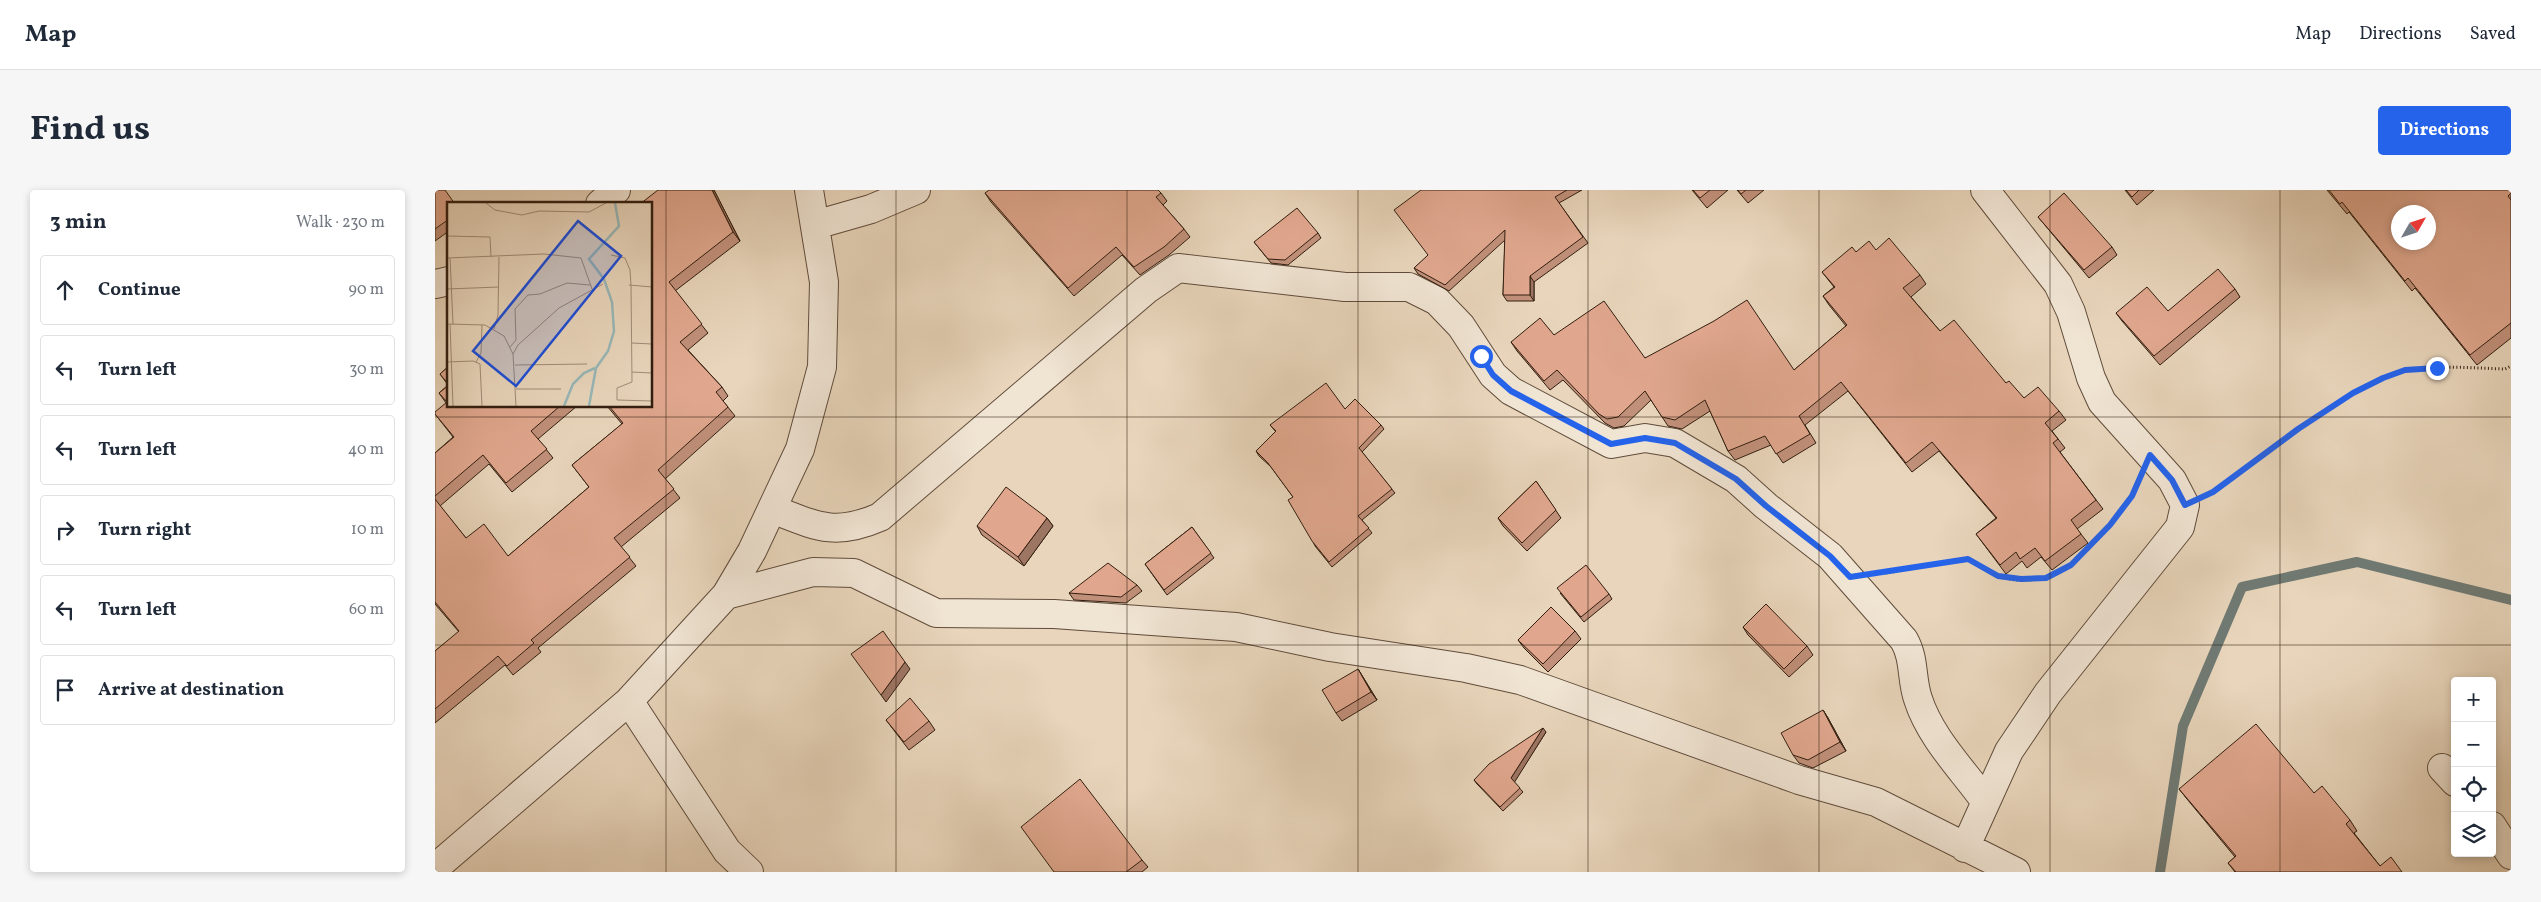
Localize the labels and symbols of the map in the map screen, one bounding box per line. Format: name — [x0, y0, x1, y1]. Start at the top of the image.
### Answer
inset map — [447, 202, 653, 408]
north arrow — [2391, 205, 2436, 250]
route start — [1470, 345, 1493, 368]
route end — [2426, 357, 2449, 380]

